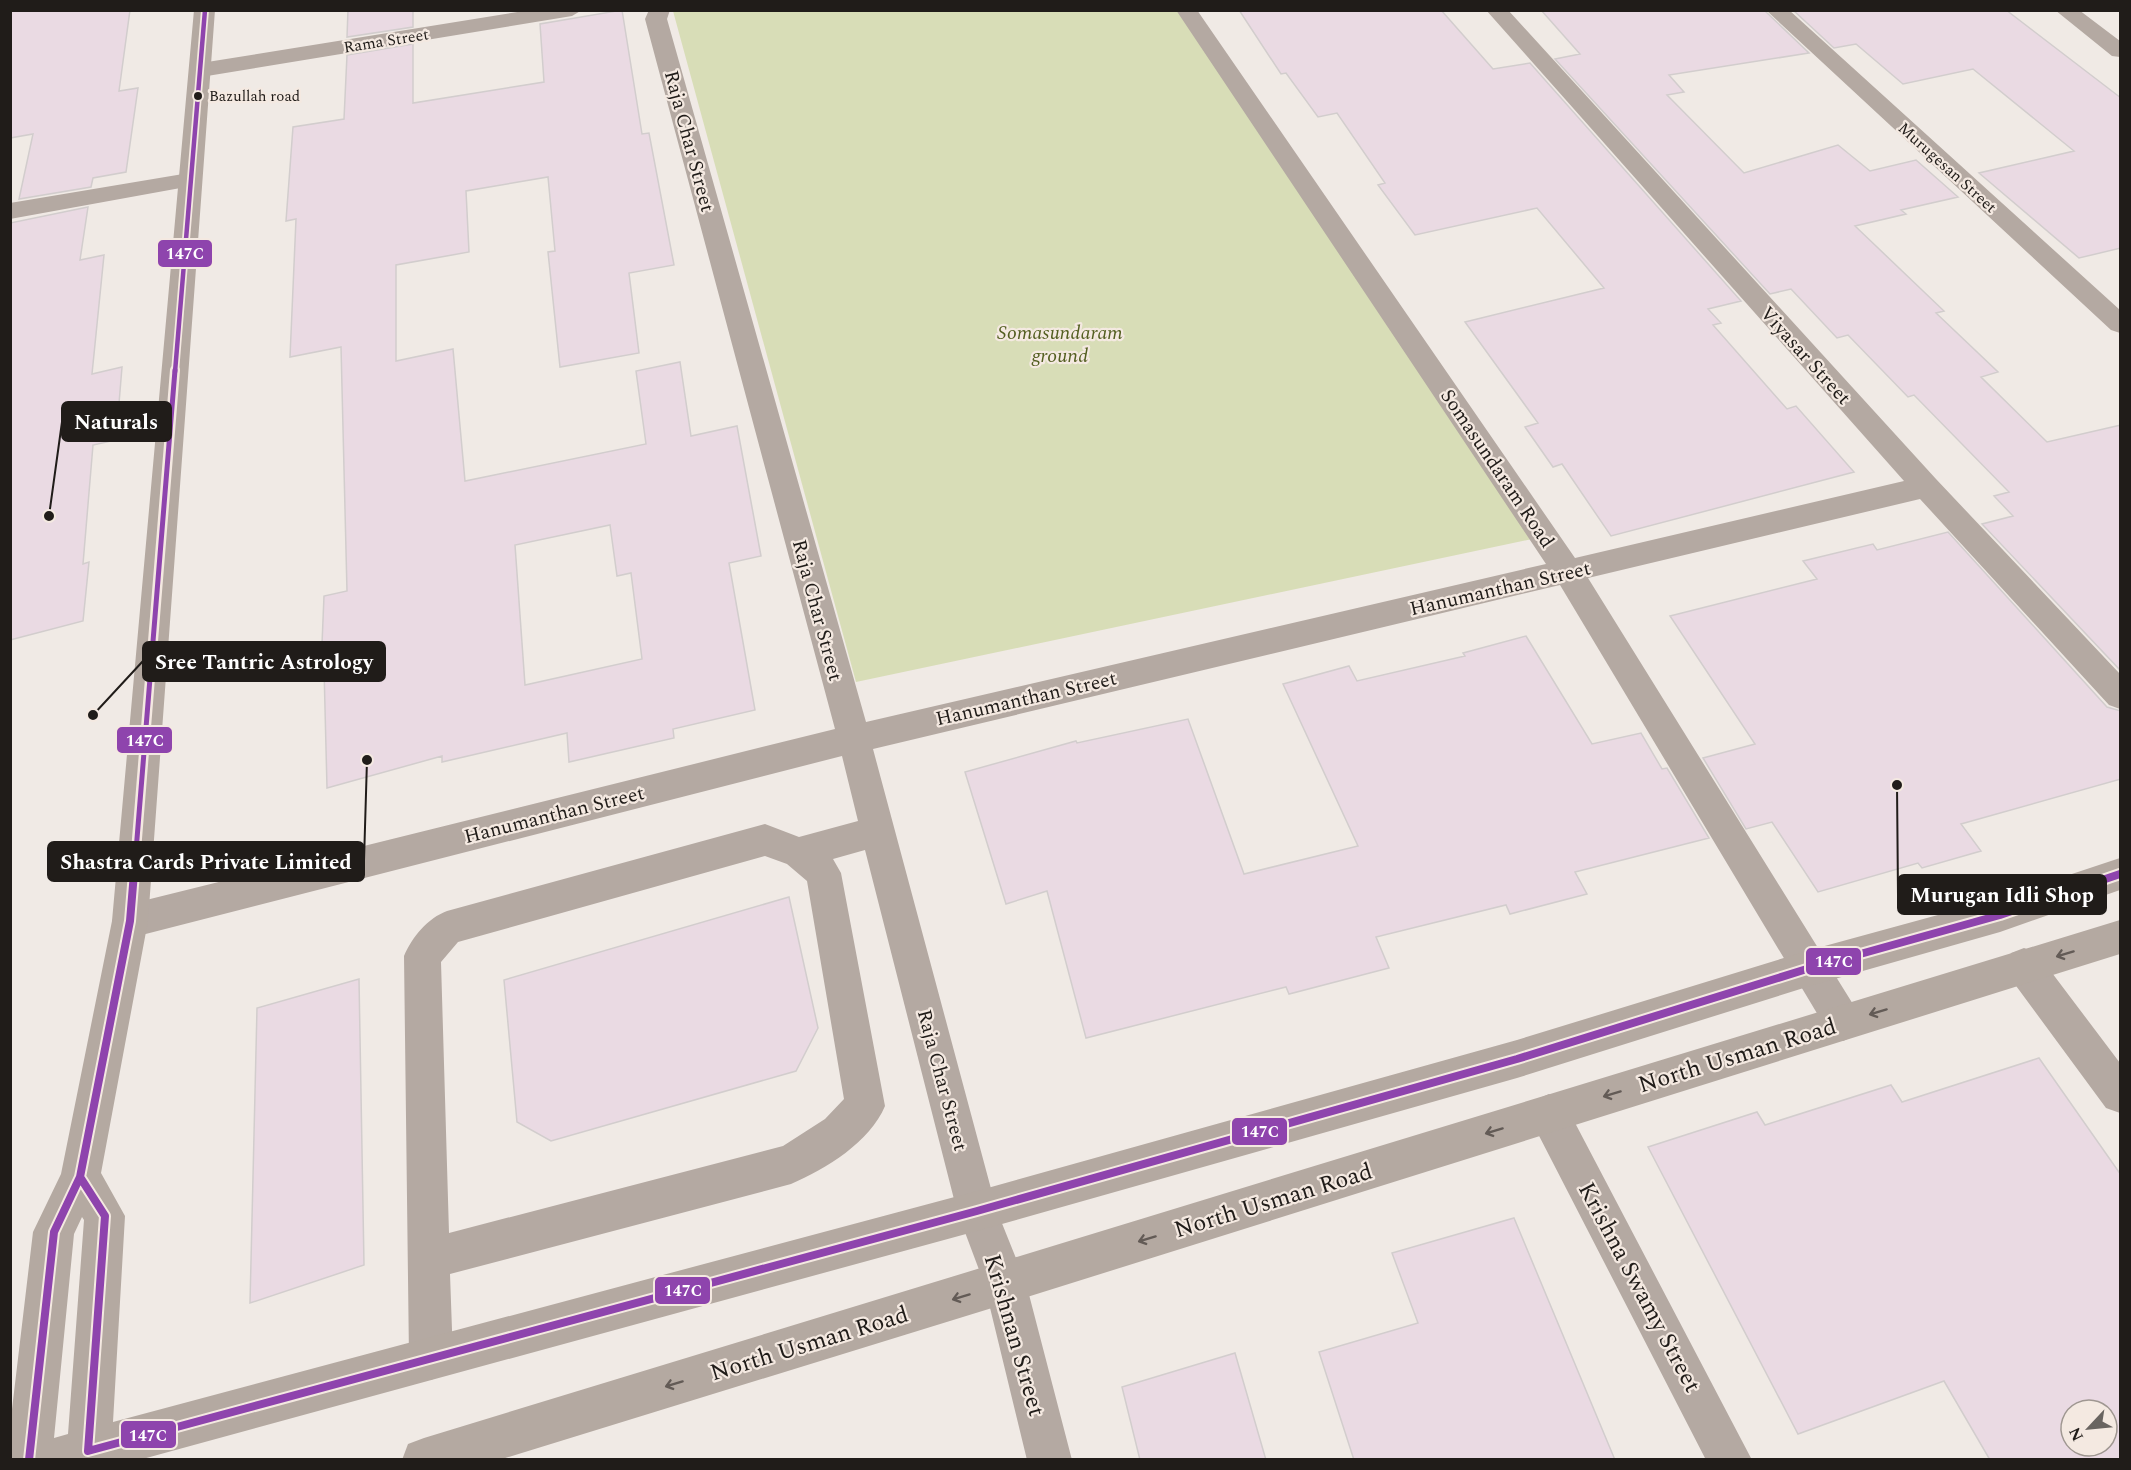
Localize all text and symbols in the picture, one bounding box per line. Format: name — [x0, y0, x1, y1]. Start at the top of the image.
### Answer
street label: Rama Street — [342, 22, 431, 60]
street label: Raja Char Street — [656, 67, 722, 215]
place label: Bazullah road — [209, 85, 300, 108]
marker: Bazullah road — [192, 90, 204, 102]
street label: Murugesan Street — [1892, 117, 2002, 219]
line badge: 147C — [157, 239, 213, 268]
text: 147C — [166, 242, 204, 266]
street label: Viyasar Street — [1753, 299, 1858, 412]
park label: Somasundaram ground — [997, 318, 1123, 371]
street label: Somasundaram Road — [1433, 383, 1562, 554]
callout: Naturals — [62, 402, 171, 441]
text: Naturals — [74, 407, 158, 439]
street label: Raja Char Street — [784, 536, 850, 684]
street label: Hanumanthan Street — [1407, 554, 1594, 624]
callout: Sree Tantric Astrology — [143, 642, 385, 681]
text: Sree Tantric Astrology — [155, 647, 374, 679]
street label: Hanumanthan Street — [933, 664, 1120, 734]
line badge: 147C — [116, 726, 173, 754]
text: 147C — [126, 729, 164, 753]
street label: Hanumanthan Street — [461, 778, 648, 852]
callout: Shastra Cards Private Limited — [48, 842, 364, 881]
text: Shastra Cards Private Limited — [60, 847, 352, 879]
callout: Murugan Idli Shop — [1898, 875, 2106, 914]
text: Murugan Idli Shop — [1910, 880, 2094, 912]
line badge: 147C — [1805, 947, 1862, 976]
one-way arrow — [2056, 949, 2075, 960]
text: 147C — [1815, 950, 1853, 974]
street label: Raja Char Street — [909, 1006, 975, 1154]
one-way arrow — [1869, 1007, 1888, 1018]
street label: North Usman Road — [1634, 1009, 1841, 1103]
one-way arrow — [1603, 1089, 1622, 1100]
line badge: 147C — [1231, 1117, 1288, 1146]
text: 147C — [1241, 1120, 1279, 1144]
one-way arrow — [1485, 1126, 1504, 1137]
street label: North Usman Road — [1170, 1154, 1377, 1248]
street label: Krishna Swamy Street — [1568, 1176, 1710, 1399]
one-way arrow — [1138, 1234, 1157, 1245]
street label: Krishnan Street — [974, 1250, 1054, 1421]
line badge: 147C — [654, 1276, 711, 1305]
text: 147C — [664, 1279, 702, 1303]
one-way arrow — [952, 1292, 971, 1303]
street label: North Usman Road — [706, 1297, 913, 1391]
one-way arrow — [665, 1379, 684, 1390]
north arrow — [2059, 1398, 2119, 1458]
line badge: 147C — [120, 1420, 177, 1449]
text: N — [2063, 1423, 2090, 1445]
text: 147C — [129, 1424, 167, 1448]

